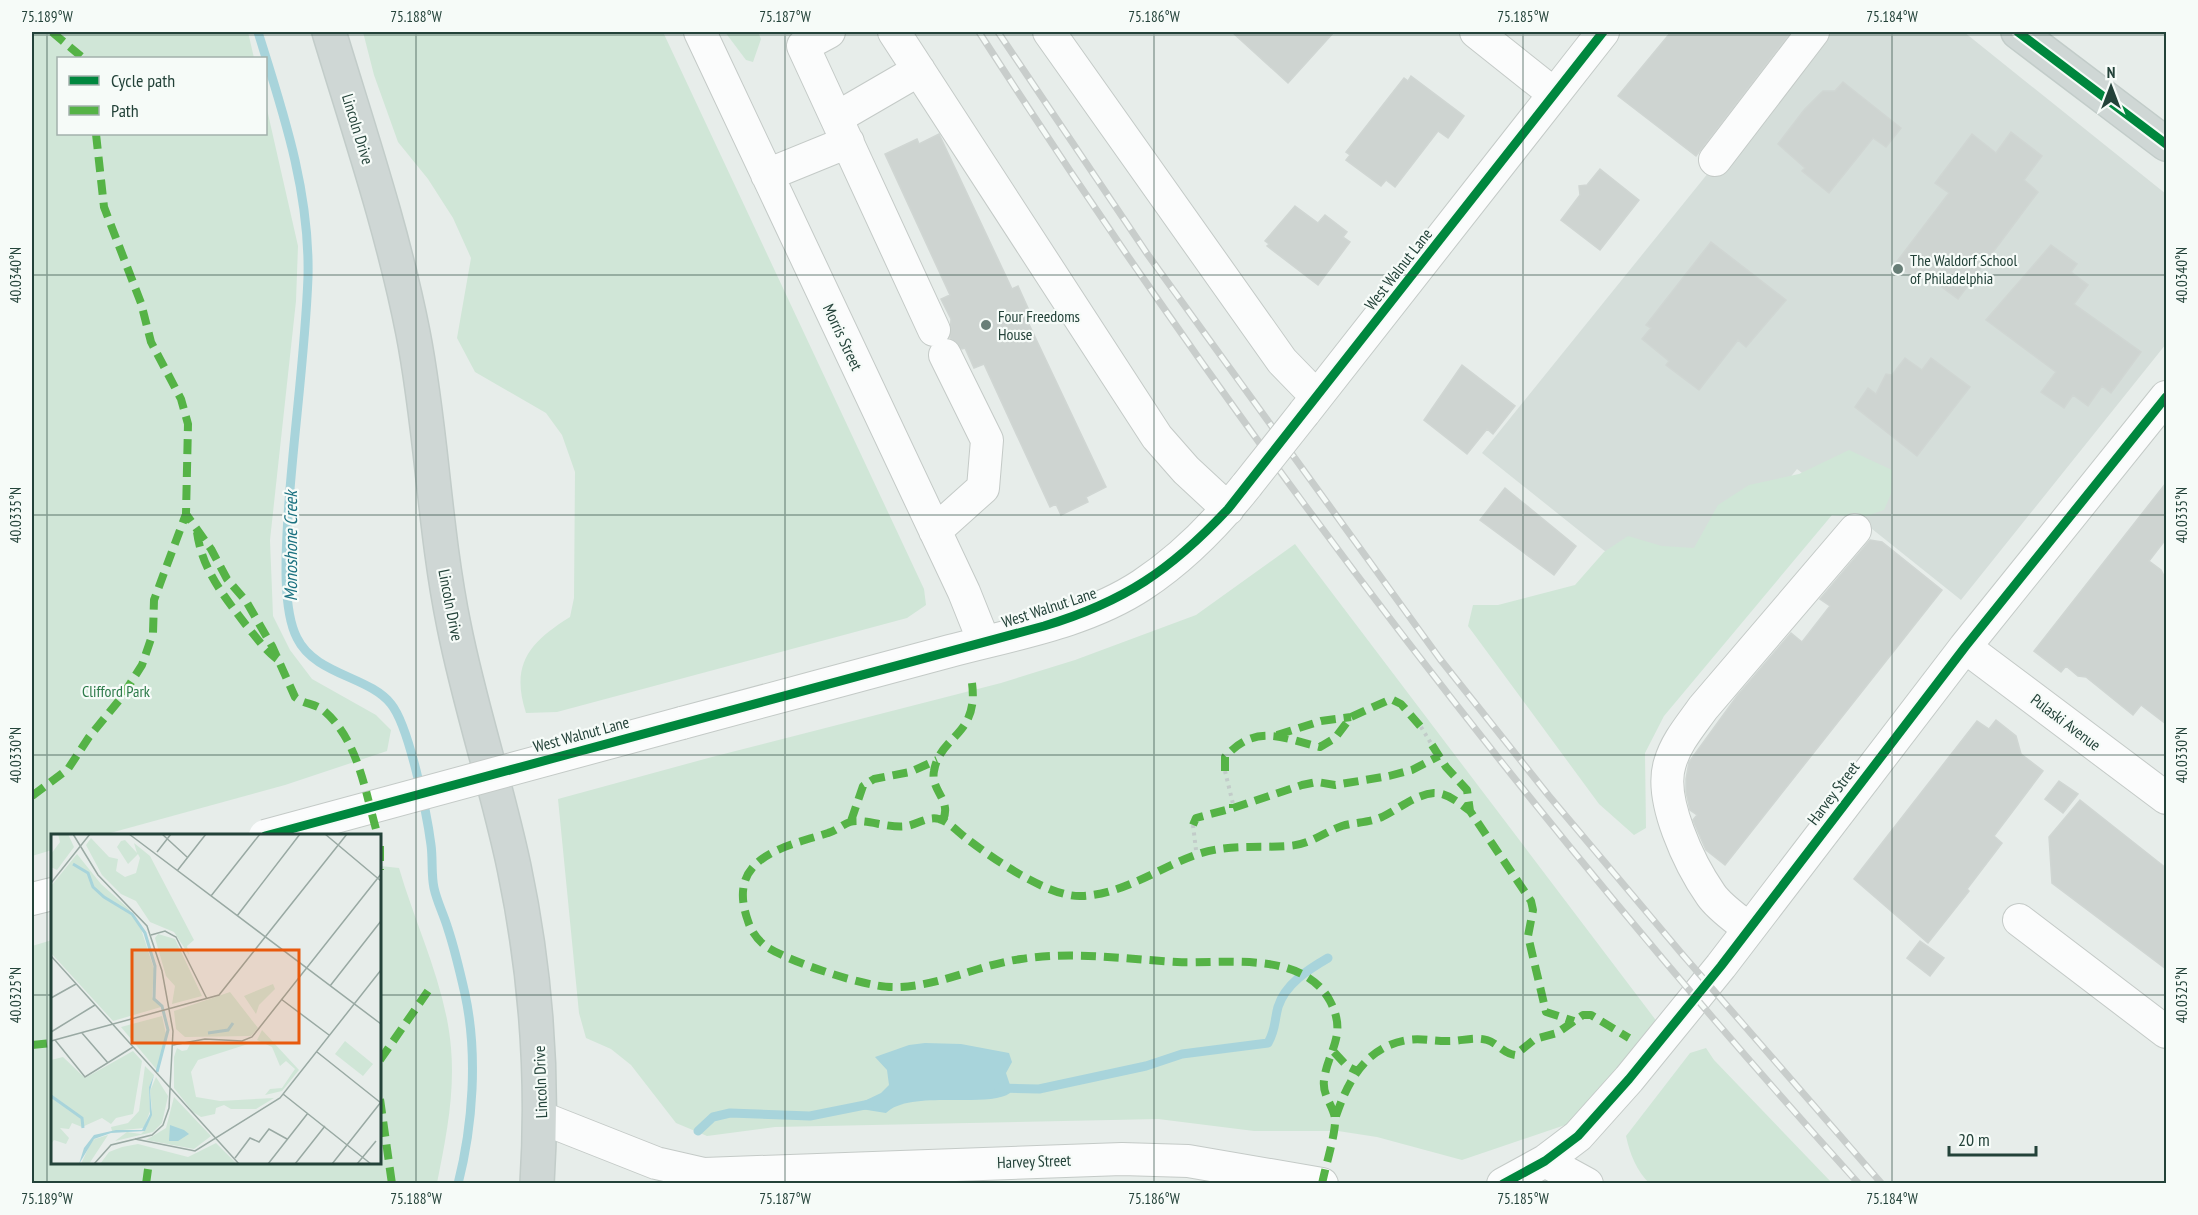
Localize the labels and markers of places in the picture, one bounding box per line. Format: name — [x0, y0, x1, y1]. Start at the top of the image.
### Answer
place label: The Waldorf School of Philadelphia — [1910, 250, 2017, 288]
marker: The Waldorf School of Philadelphia — [1891, 262, 1905, 276]
place label: Four Freedoms House — [998, 306, 1080, 344]
marker: Four Freedoms House — [979, 318, 993, 332]

